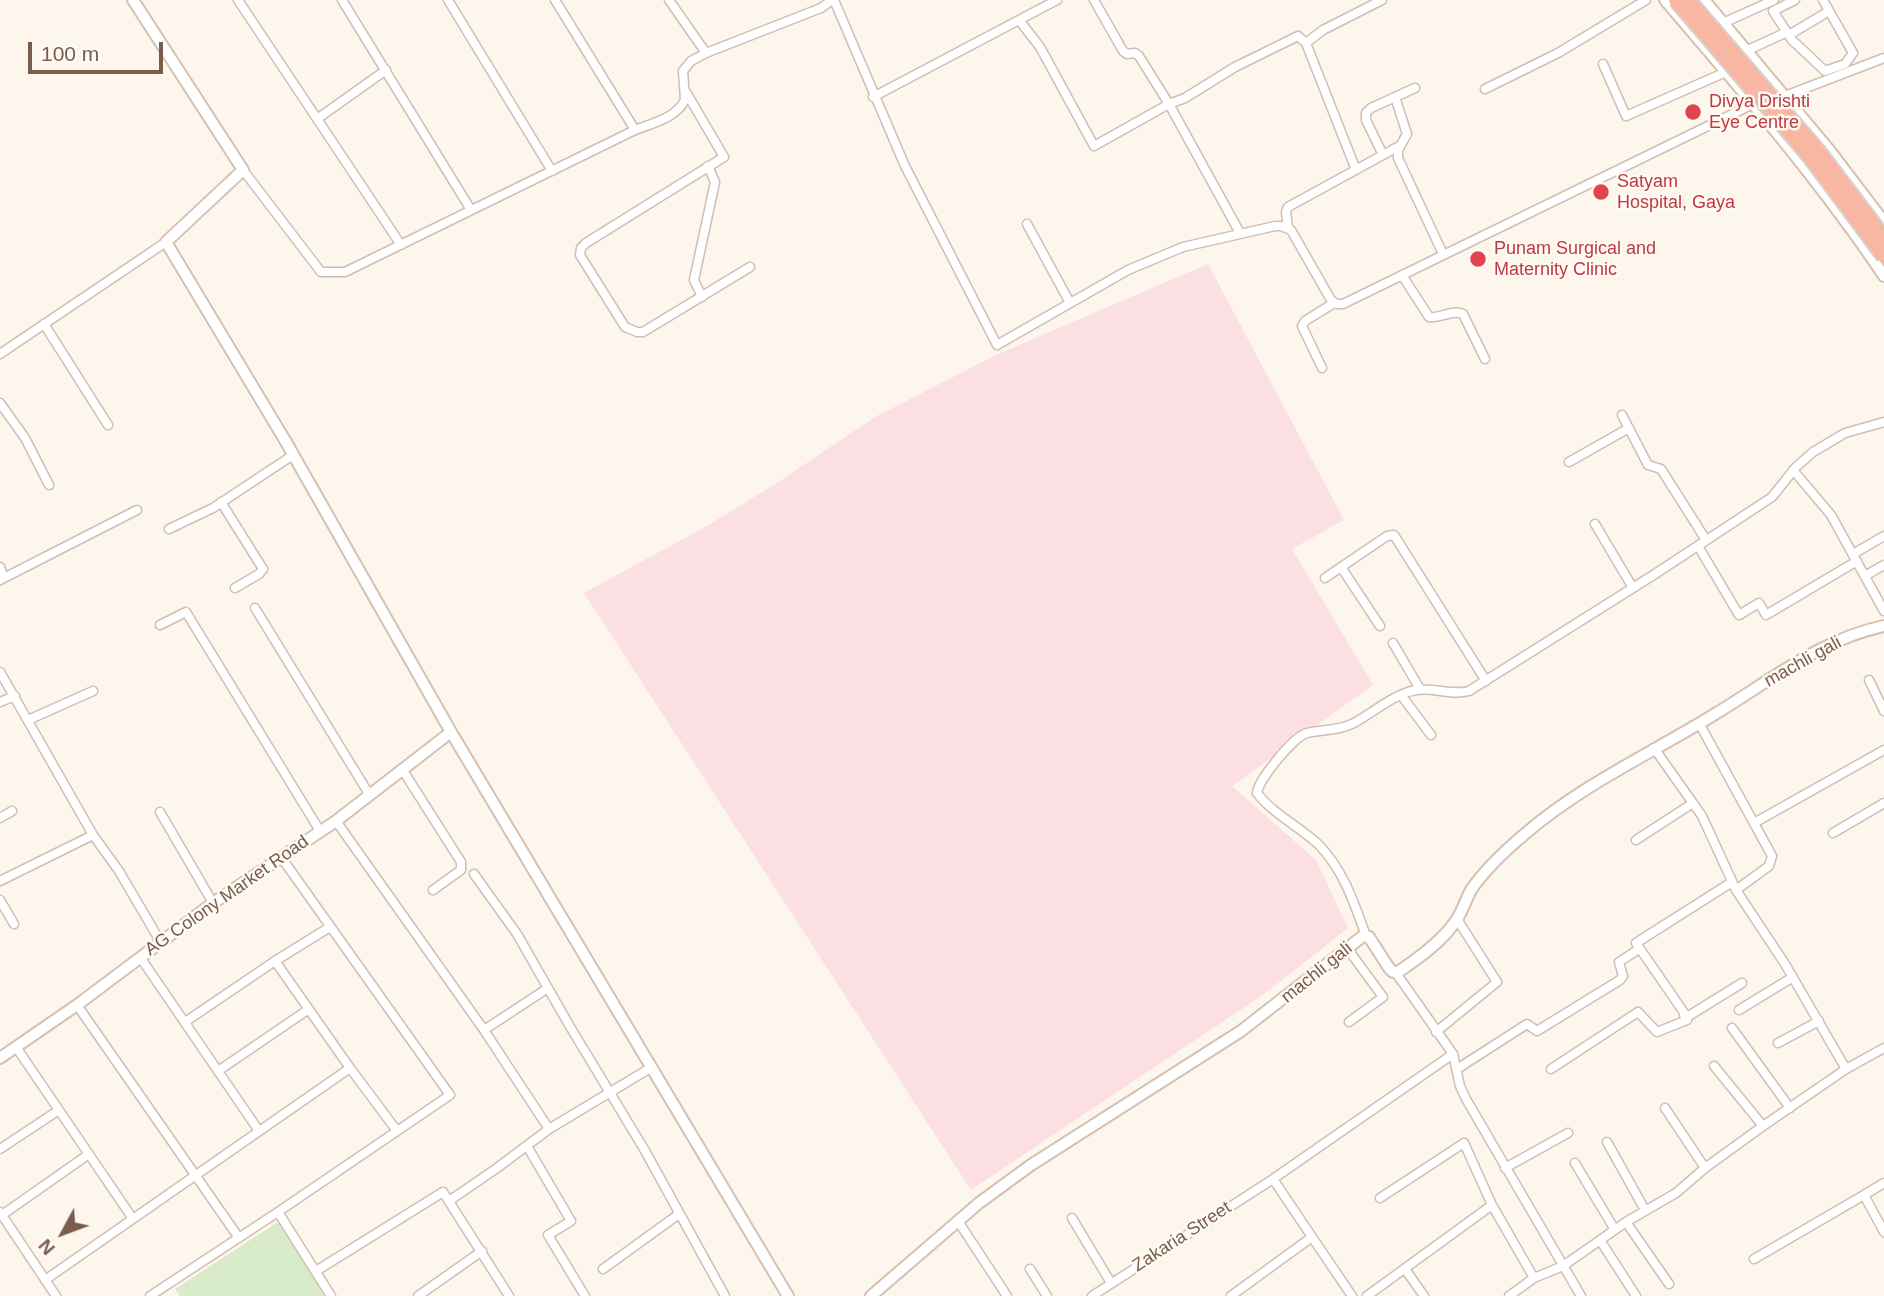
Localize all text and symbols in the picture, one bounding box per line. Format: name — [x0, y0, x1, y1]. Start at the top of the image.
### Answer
scale bar — [32, 28, 166, 72]
text: 100 m — [41, 42, 99, 65]
place label: Divya Drishti Eye Centre — [1709, 91, 1810, 134]
marker: Divya Drishti Eye Centre — [1683, 102, 1703, 122]
place label: Satyam Hospital, Gaya — [1617, 171, 1735, 214]
marker: Satyam Hospital, Gaya — [1591, 182, 1611, 202]
place label: Punam Surgical and Maternity Clinic — [1494, 238, 1656, 280]
marker: Punam Surgical and Maternity Clinic — [1468, 249, 1488, 269]
street label: machli gali — [1761, 632, 1845, 692]
street label: AG Colony Market Road — [141, 831, 313, 961]
street label: machli gali — [1277, 938, 1357, 1008]
street label: Zakaria Street — [1129, 1197, 1235, 1277]
north arrow — [28, 1198, 98, 1268]
text: N — [34, 1235, 59, 1259]

